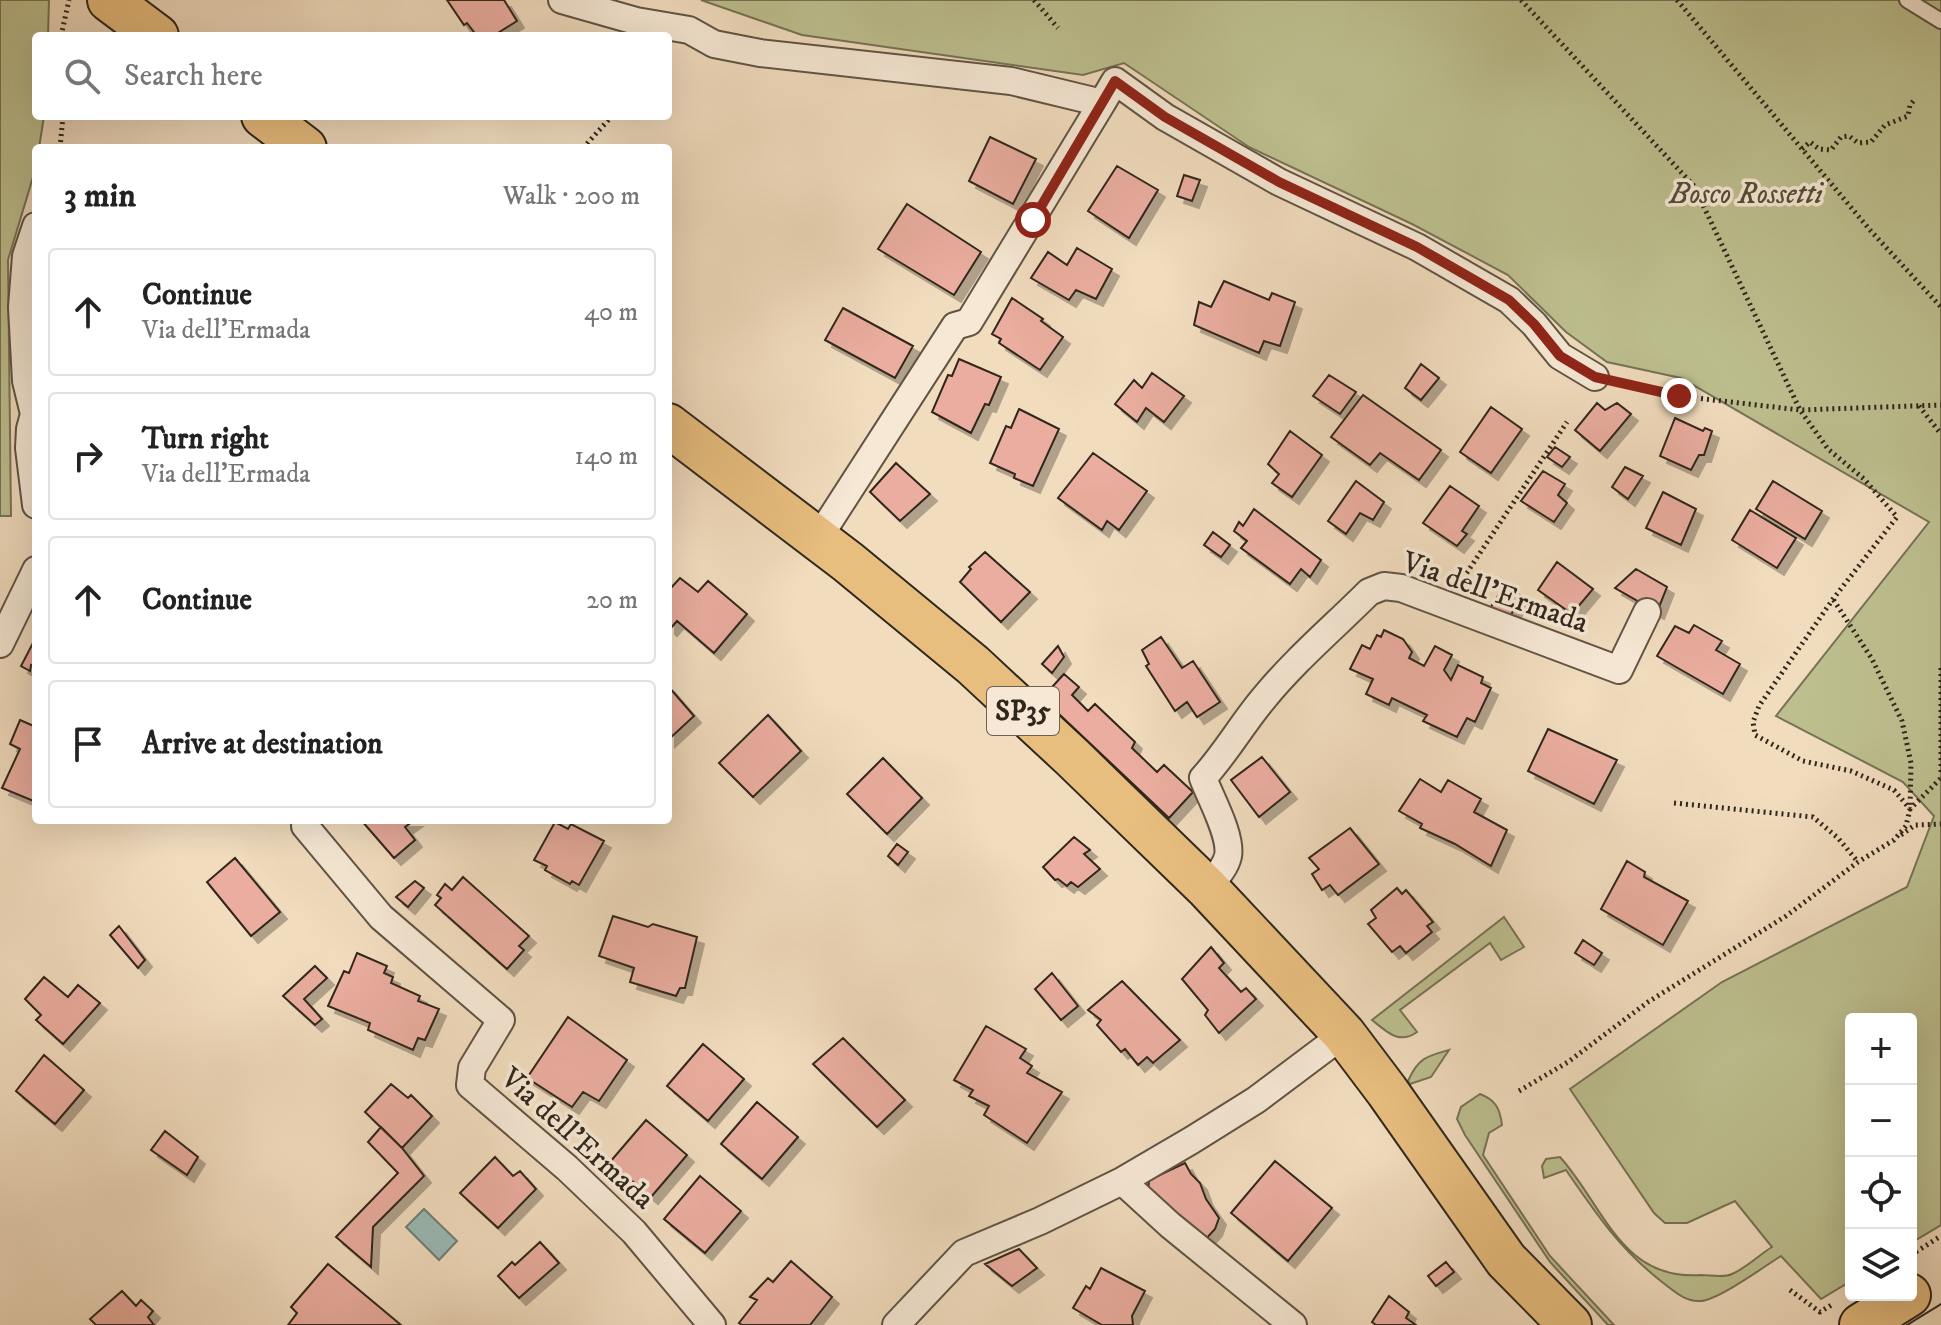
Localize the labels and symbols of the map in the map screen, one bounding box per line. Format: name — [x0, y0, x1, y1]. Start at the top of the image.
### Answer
park label: Bosco Rossetti — [1668, 176, 1825, 213]
route start — [1015, 202, 1051, 238]
route end — [1661, 378, 1697, 414]
street label: Via dell'Ermada — [1396, 544, 1593, 642]
road number: SP35 — [987, 687, 1059, 735]
street label: Via dell'Ermada — [492, 1060, 662, 1218]

